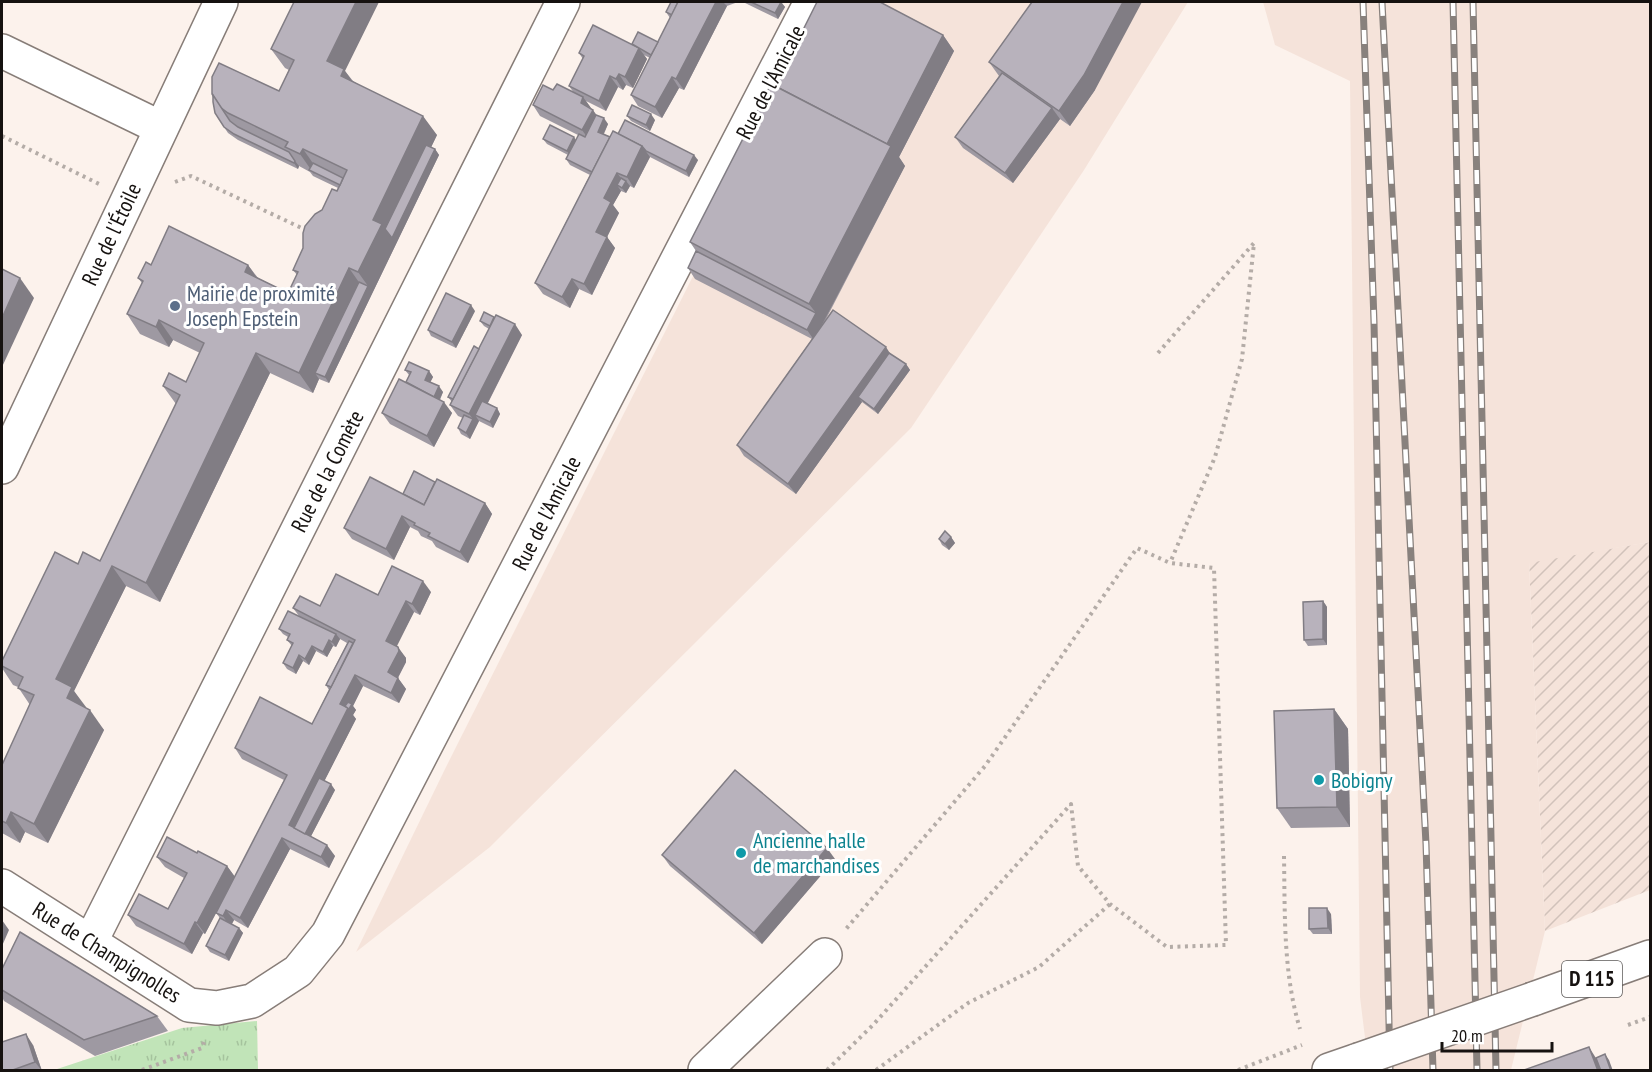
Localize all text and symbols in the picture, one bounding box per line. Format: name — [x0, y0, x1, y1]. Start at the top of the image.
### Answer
street label: Rue de l'Amicale — [729, 20, 811, 144]
street label: Rue de l'Étoile — [75, 178, 147, 290]
place label: Mairie de proximité Joseph Epstein — [186, 279, 335, 332]
marker: Mairie de proximité Joseph Epstein — [168, 299, 182, 313]
street label: Rue de la Comète — [284, 405, 370, 537]
street label: Rue de l'Amicale — [505, 451, 587, 575]
place label: Bobigny — [1331, 766, 1393, 794]
marker: Bobigny — [1312, 773, 1326, 787]
place label: Ancienne halle de marchandises — [753, 826, 880, 879]
marker: Ancienne halle de marchandises — [734, 846, 748, 860]
street label: Rue de Champignolles — [28, 895, 186, 1009]
road number: D 115 — [1562, 961, 1622, 997]
scale bar — [1442, 1015, 1552, 1053]
text: 20 m — [1451, 1024, 1483, 1047]

